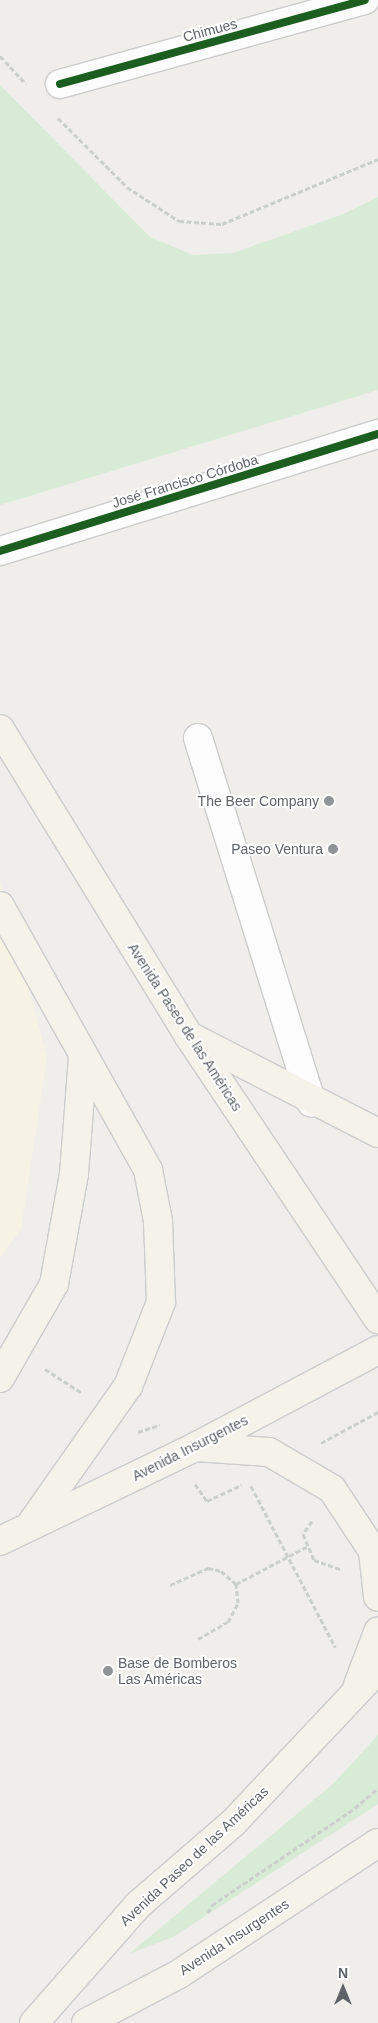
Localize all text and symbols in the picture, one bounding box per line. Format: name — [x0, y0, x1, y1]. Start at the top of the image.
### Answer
street label: Chimues — [181, 15, 239, 45]
street label: José Francisco Córdoba — [110, 451, 260, 511]
place label: The Beer Company — [198, 793, 319, 809]
marker: The Beer Company — [323, 795, 335, 807]
place label: Paseo Ventura — [231, 841, 323, 857]
marker: Paseo Ventura — [327, 843, 339, 855]
street label: Avenida Paseo de las Américas — [124, 940, 246, 1114]
street label: Avenida Insurgentes — [129, 1412, 251, 1484]
place label: Base de Bomberos Las Américas — [118, 1655, 237, 1688]
marker: Base de Bomberos Las Américas — [102, 1665, 114, 1677]
street label: Avenida Paseo de las Américas — [116, 1783, 272, 1929]
street label: Avenida Insurgentes — [176, 1895, 292, 1979]
north arrow — [318, 1963, 368, 2013]
text: N — [338, 1965, 348, 1981]

